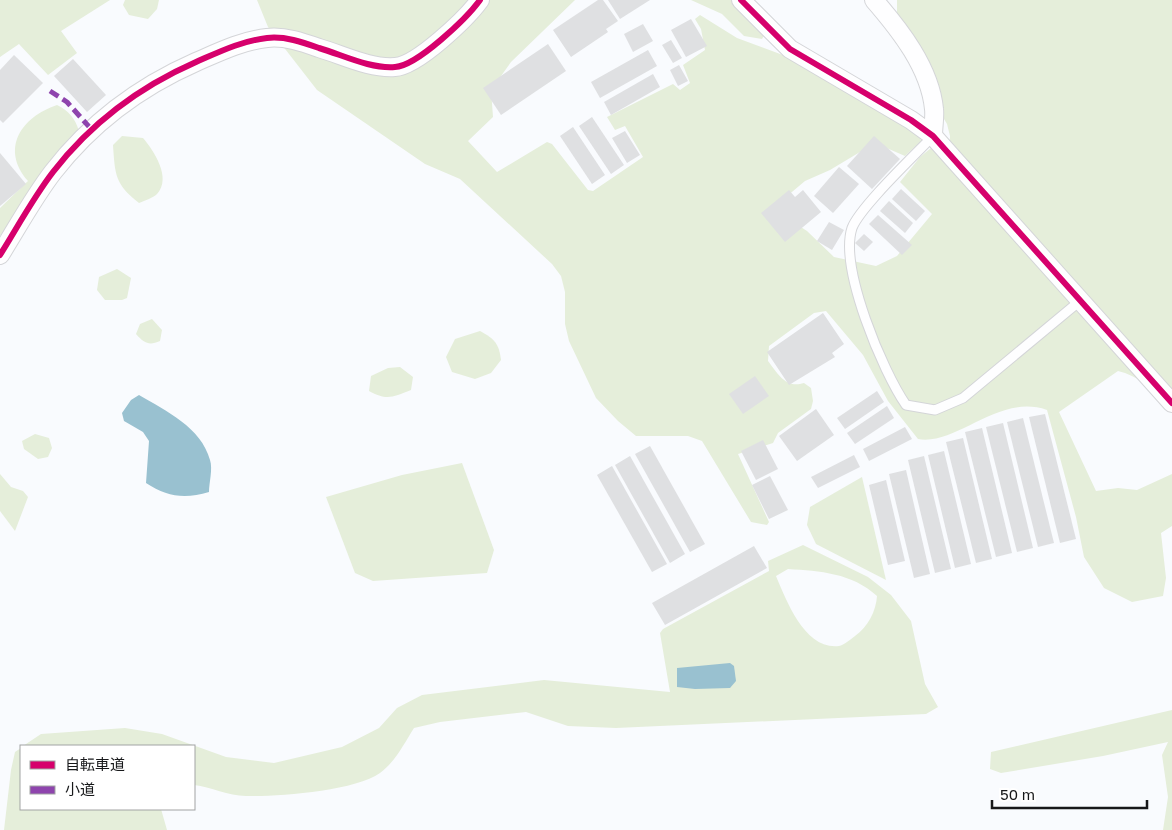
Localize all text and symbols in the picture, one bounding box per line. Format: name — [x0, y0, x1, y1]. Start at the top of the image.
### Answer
legend — [20, 745, 195, 810]
text: 自転車道 — [65, 755, 125, 773]
scale bar — [992, 778, 1147, 810]
text: 小道 — [65, 780, 95, 798]
text: 50 m — [1000, 785, 1035, 803]

